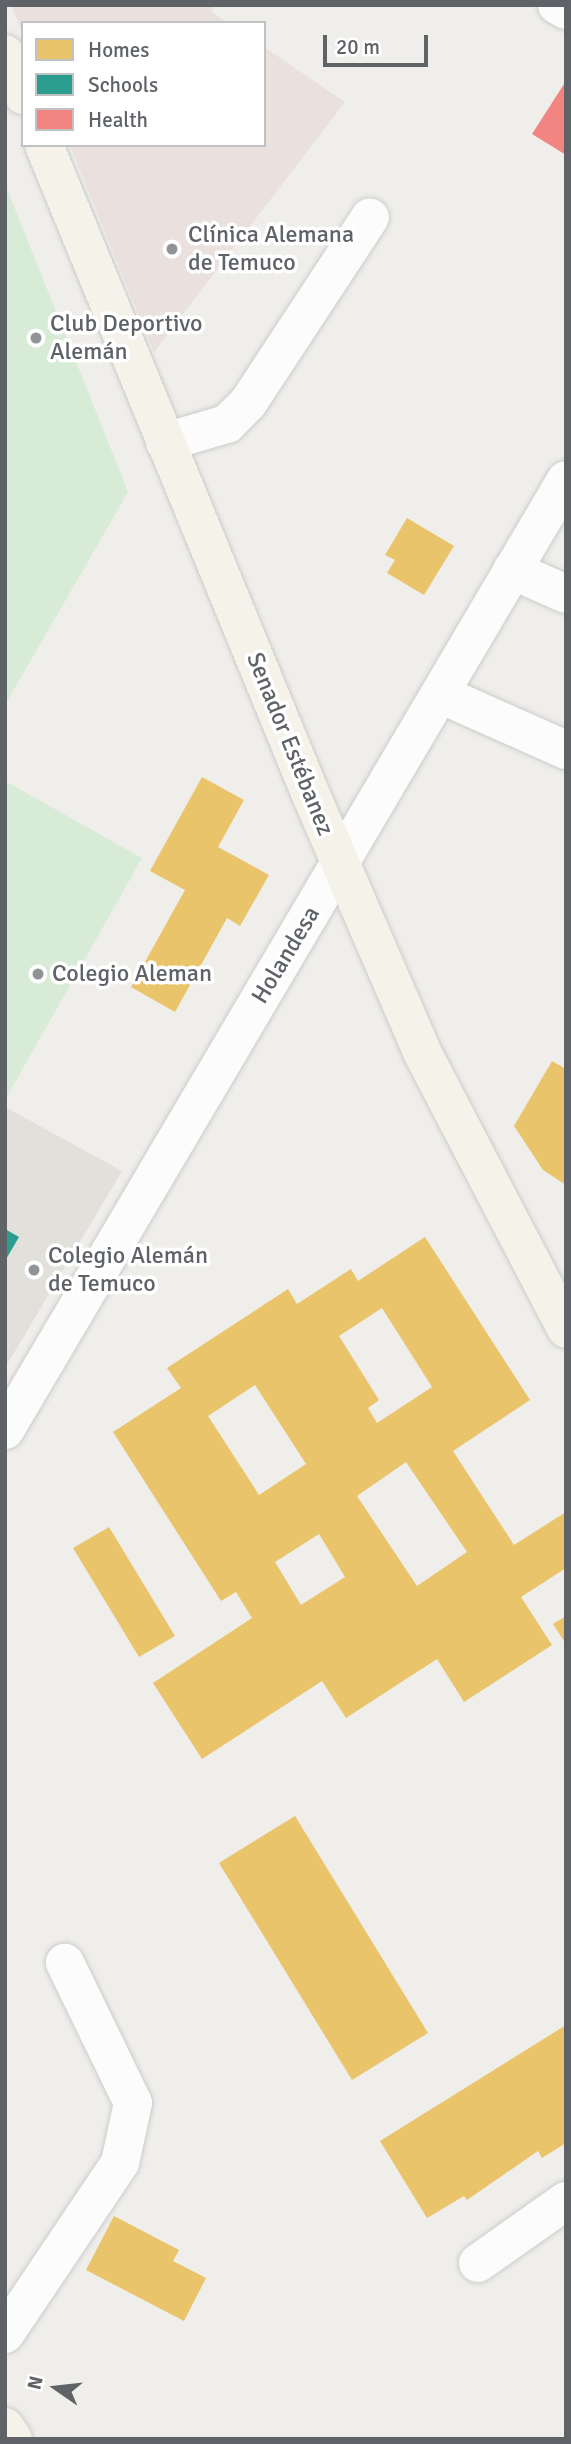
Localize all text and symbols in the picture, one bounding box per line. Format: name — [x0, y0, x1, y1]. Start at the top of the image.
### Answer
legend — [21, 21, 266, 147]
scale bar — [326, 21, 431, 65]
text: 20 m — [336, 34, 380, 60]
text: Homes — [88, 37, 150, 63]
text: Schools — [88, 72, 158, 98]
text: Health — [88, 107, 148, 133]
place label: Clínica Alemana de Temuco — [188, 221, 354, 277]
marker: Clínica Alemana de Temuco — [162, 239, 182, 259]
place label: Club Deportivo Alemán — [50, 310, 202, 366]
marker: Club Deportivo Alemán — [28, 330, 44, 346]
street label: Senador Estébanez — [240, 648, 340, 840]
street label: Holandesa — [246, 901, 326, 1009]
place label: Colegio Aleman — [52, 960, 212, 988]
marker: Colegio Aleman — [30, 966, 46, 982]
place label: Colegio Alemán de Temuco — [48, 1242, 208, 1298]
marker: Colegio Alemán de Temuco — [26, 1262, 42, 1278]
north arrow — [21, 2353, 91, 2423]
text: N — [22, 2374, 49, 2392]

